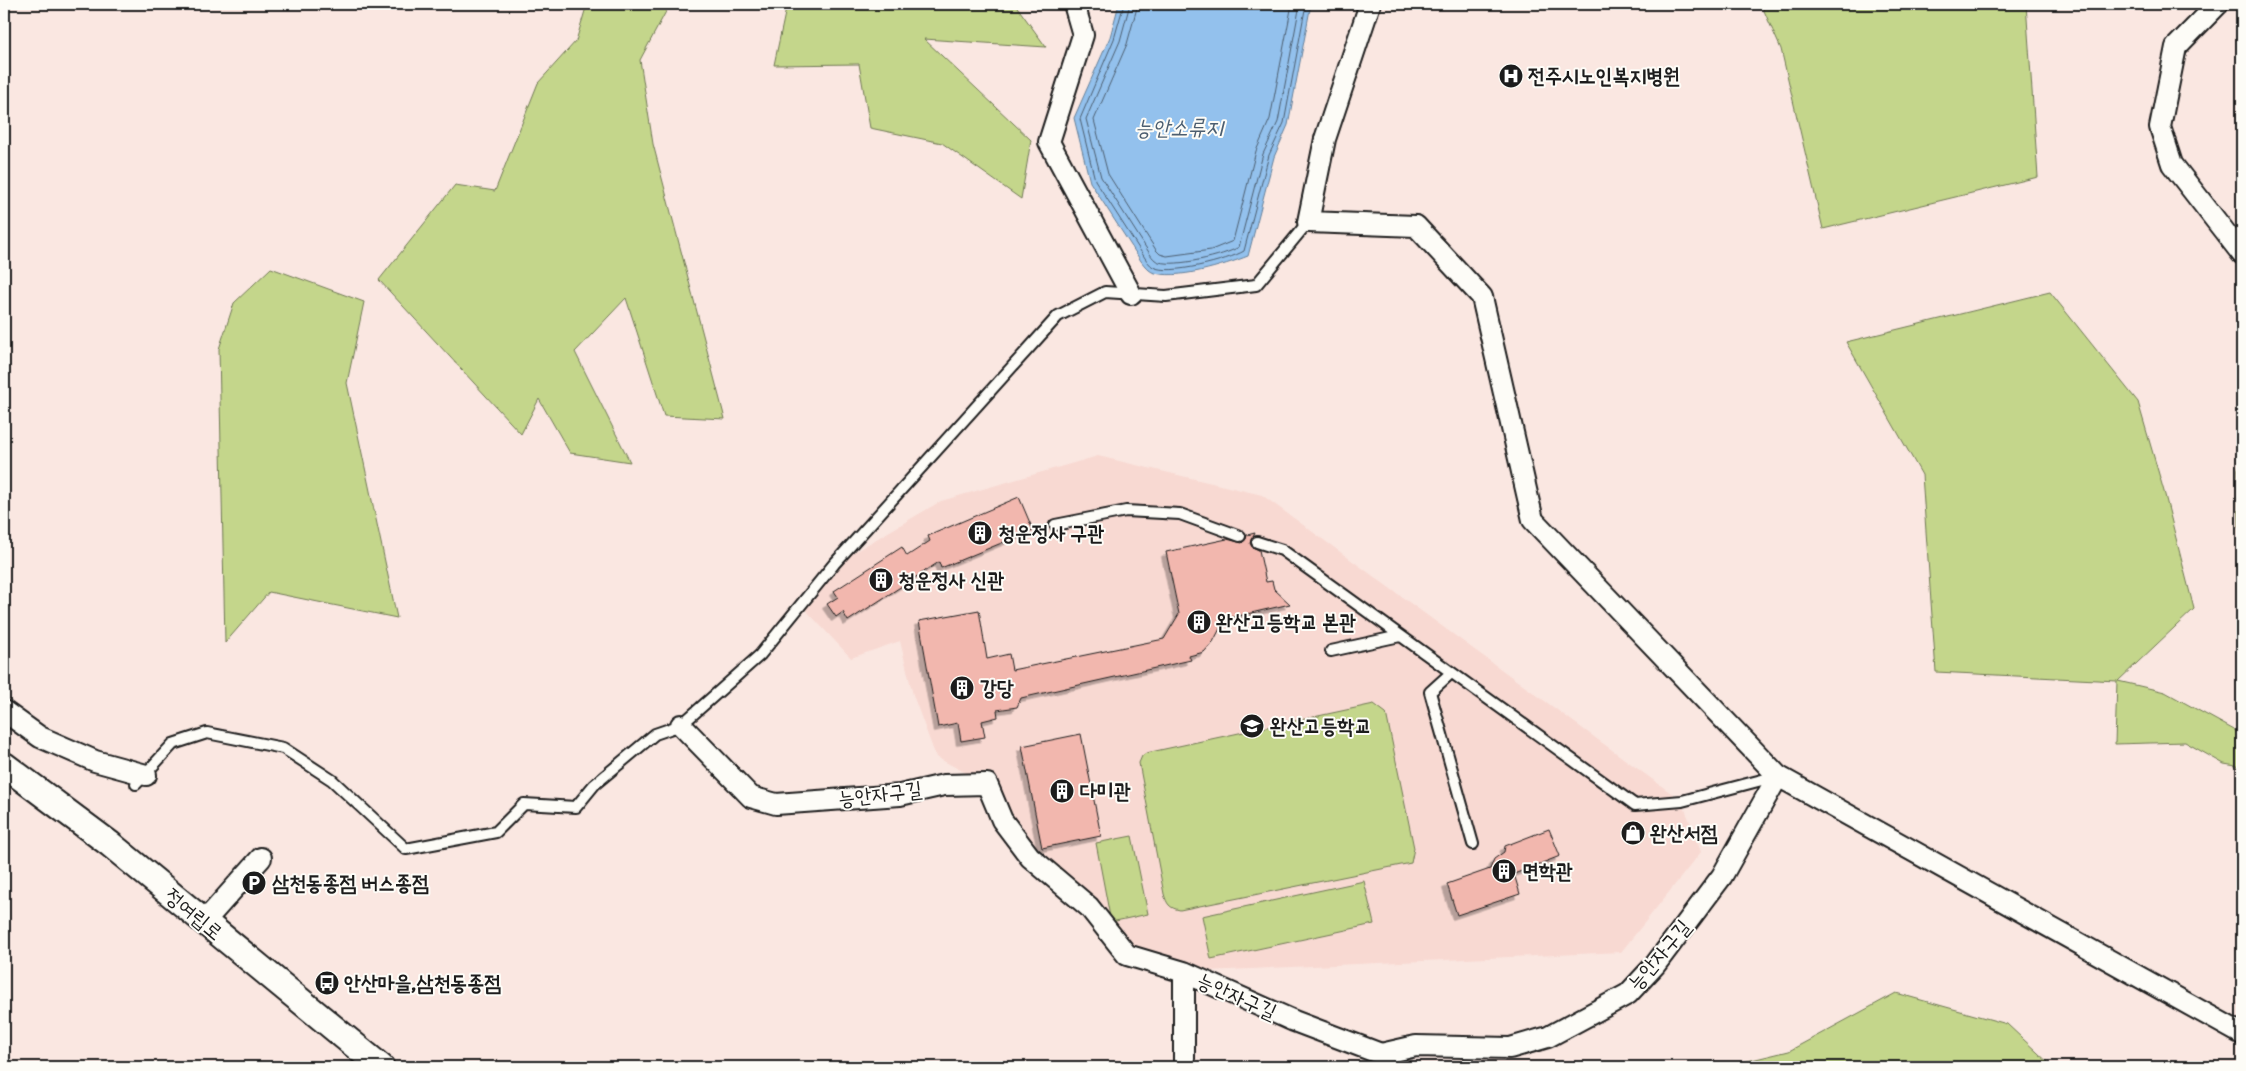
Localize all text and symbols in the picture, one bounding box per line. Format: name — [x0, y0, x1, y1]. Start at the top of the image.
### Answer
hospital icon: 전주시노인복지병원 — [1498, 63, 1524, 89]
place label: 전주시노인복지병원 — [1528, 63, 1680, 88]
water label: 능안소류지 — [1135, 114, 1226, 141]
building icon: 청운정사 구관 — [967, 520, 993, 546]
place label: 청운정사 구관 — [998, 520, 1104, 545]
building icon: 청운정사 신관 — [868, 567, 894, 593]
place label: 청운정사 신관 — [898, 567, 1004, 592]
building icon: 완산고등학교 본관 — [1186, 609, 1212, 635]
place label: 완산고등학교 본관 — [1216, 609, 1356, 634]
building icon: 강당 — [949, 675, 975, 701]
place label: 강당 — [980, 675, 1014, 700]
school or university icon: 완산고등학교 — [1239, 713, 1265, 739]
place label: 완산고등학교 — [1270, 713, 1371, 738]
street label: 능안자구길 — [836, 776, 923, 811]
building icon: 다미관 — [1049, 778, 1075, 804]
place label: 다미관 — [1080, 778, 1131, 803]
shop icon: 완산서점 — [1620, 820, 1646, 846]
place label: 완산서점 — [1650, 820, 1718, 845]
building icon: 면학관 — [1491, 858, 1517, 884]
place label: 면학관 — [1522, 858, 1573, 883]
parking icon: 삼천동종점 버스종점 — [241, 870, 267, 896]
place label: 삼천동종점 버스종점 — [272, 870, 429, 895]
street label: 정여립로 — [160, 882, 228, 945]
street label: 능안자구길 — [1622, 914, 1695, 995]
street label: 능안자구길 — [1194, 967, 1281, 1024]
bus stop icon: 안산마을,삼천동종점 — [314, 970, 340, 996]
place label: 안산마을,삼천동종점 — [344, 970, 501, 995]

